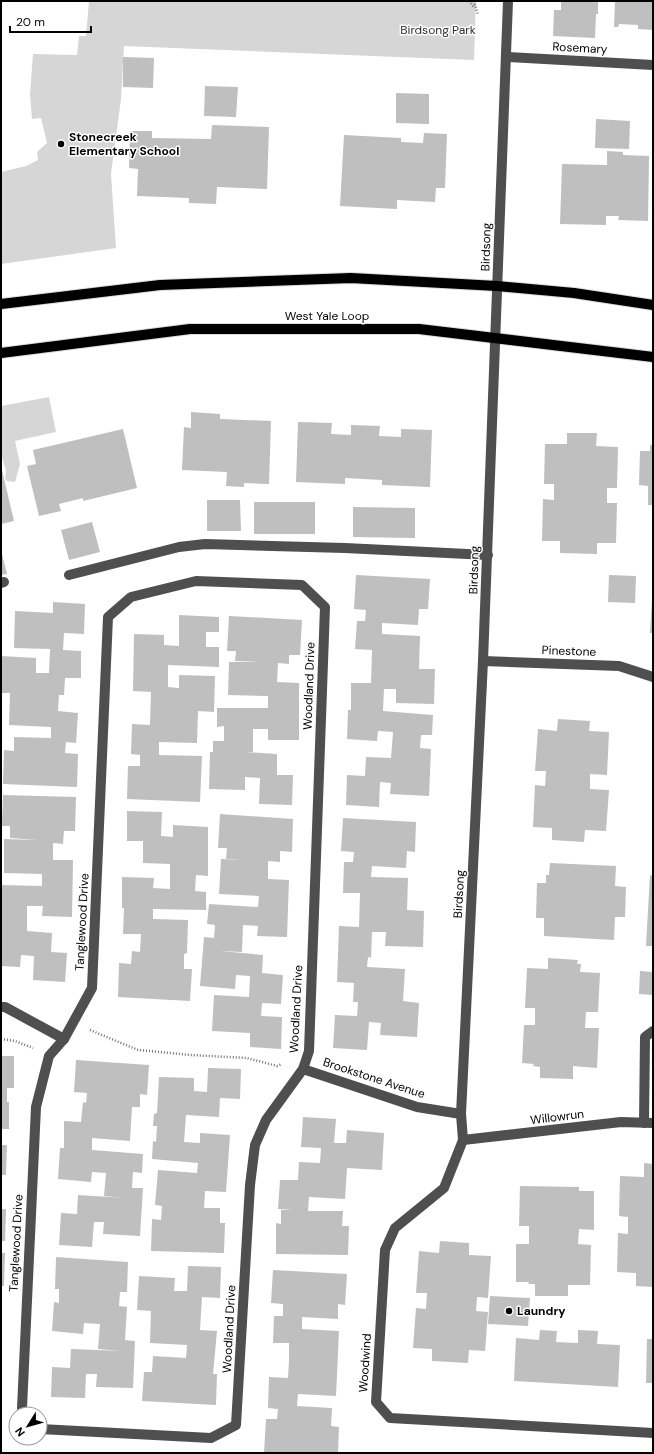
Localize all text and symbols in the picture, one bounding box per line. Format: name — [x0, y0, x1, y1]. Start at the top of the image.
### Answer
scale bar — [10, 8, 91, 34]
text: 20 m — [16, 14, 45, 30]
park label: Birdsong Park — [400, 22, 476, 38]
street label: Rosemary — [552, 39, 608, 57]
place label: Stonecreek Elementary School — [69, 129, 179, 159]
marker: Stonecreek Elementary School — [56, 139, 66, 149]
street label: Birdsong — [477, 222, 495, 272]
street label: West Yale Loop — [285, 308, 369, 324]
street label: Birdsong — [465, 545, 483, 595]
street label: Woodland Drive — [299, 642, 319, 730]
street label: Pinestone — [541, 642, 597, 660]
street label: Birdsong — [450, 869, 468, 919]
street label: Tanglewood Drive — [71, 873, 93, 971]
street label: Woodland Drive — [286, 964, 306, 1053]
street label: Brookstone Avenue — [321, 1054, 427, 1102]
street label: Willowrun — [529, 1106, 585, 1128]
street label: Tanglewood Drive — [5, 1194, 27, 1292]
street label: Woodland Drive — [219, 1284, 239, 1373]
place label: Laundry — [517, 1303, 566, 1319]
marker: Laundry — [504, 1306, 514, 1316]
street label: Woodwind — [355, 1333, 375, 1393]
north arrow — [8, 1406, 48, 1446]
text: N — [12, 1425, 28, 1439]

